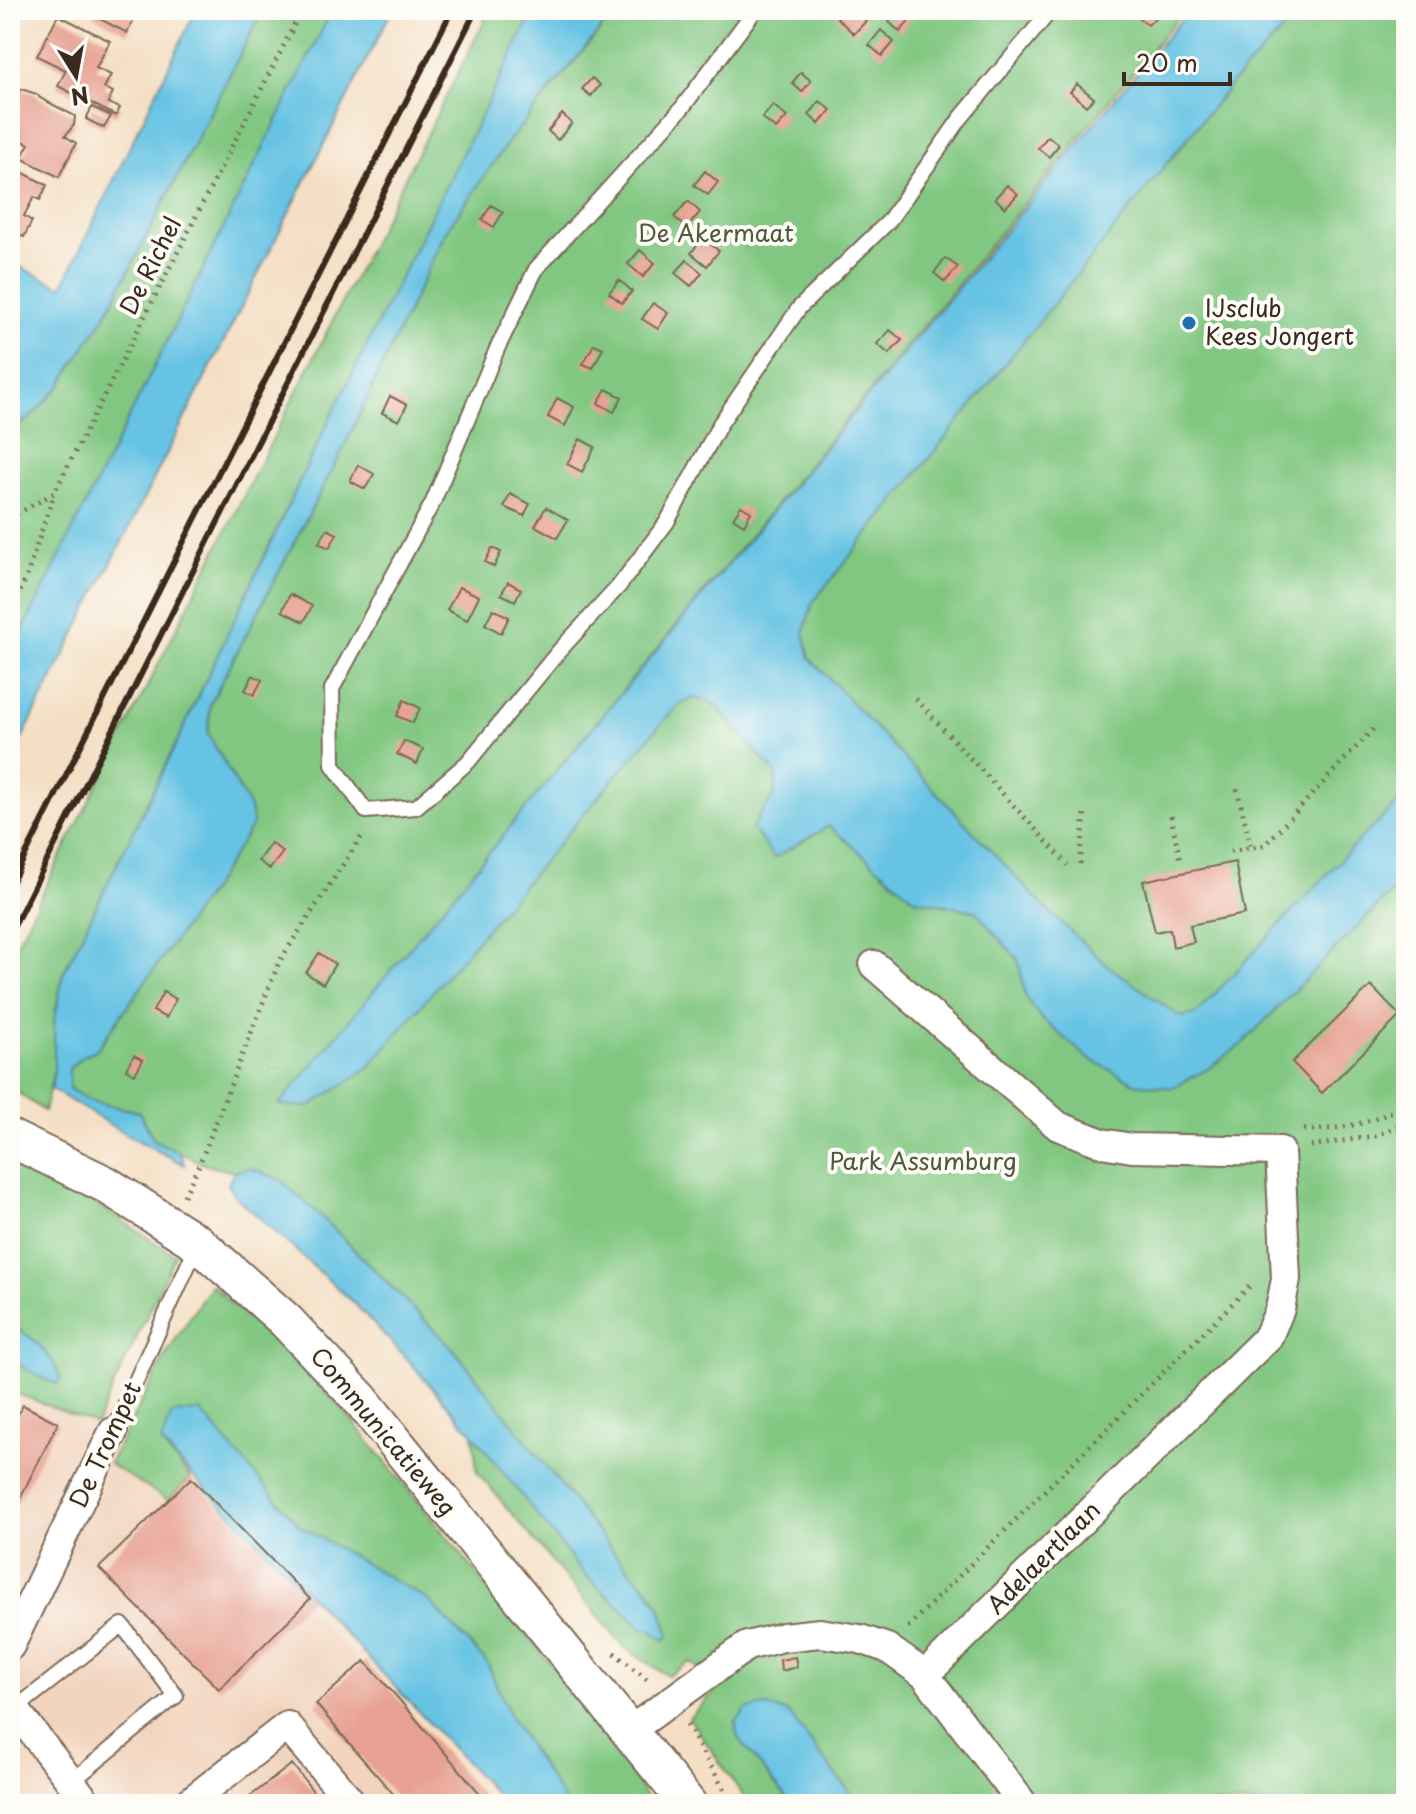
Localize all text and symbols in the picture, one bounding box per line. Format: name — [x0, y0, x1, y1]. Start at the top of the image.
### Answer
north arrow — [36, 36, 116, 116]
scale bar — [1124, 36, 1230, 86]
text: 20 m — [1136, 44, 1198, 80]
text: N — [68, 79, 92, 115]
street label: De Richel — [109, 210, 189, 320]
park label: De Akermaat — [638, 214, 794, 250]
place label: IJsclub Kees Jongert — [1205, 289, 1354, 353]
marker: IJsclub Kees Jongert — [1180, 314, 1198, 332]
park label: Park Assumburg — [829, 1142, 1017, 1178]
street label: Communicatieweg — [303, 1338, 466, 1523]
street label: De Trompet — [59, 1375, 149, 1513]
street label: Adelaertlaan — [978, 1492, 1108, 1622]

